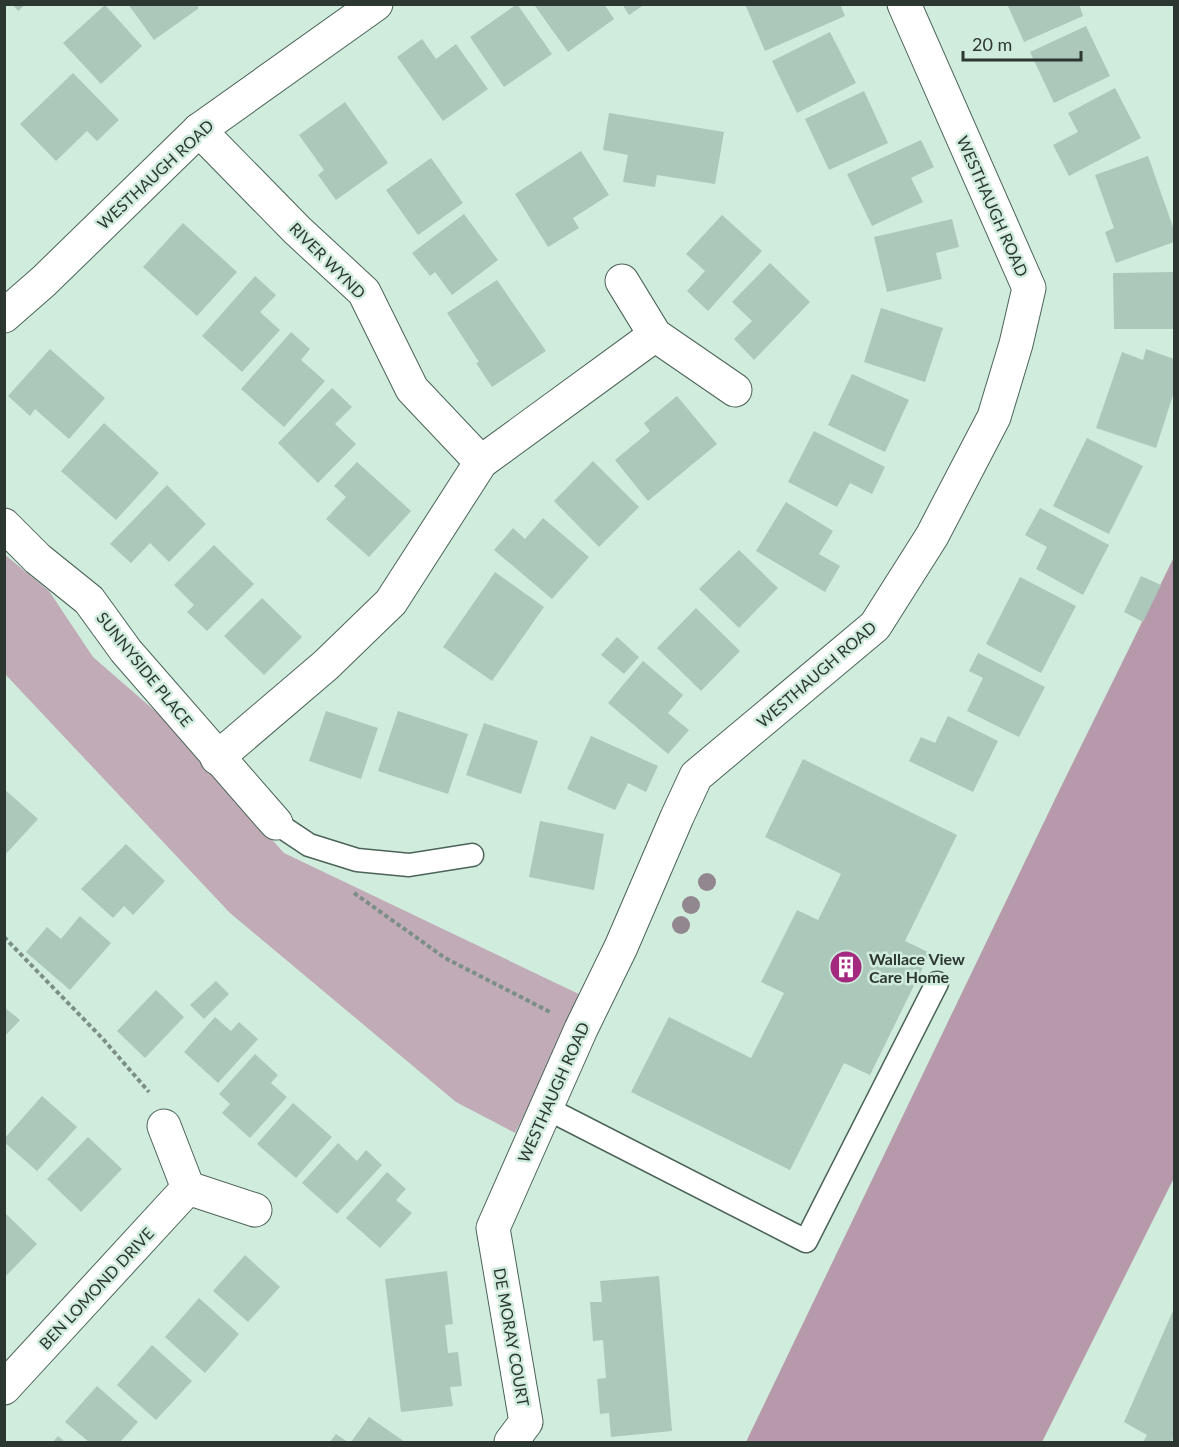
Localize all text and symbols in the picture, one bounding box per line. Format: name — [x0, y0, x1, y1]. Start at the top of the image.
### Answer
scale bar — [963, 24, 1082, 62]
text: 20 m — [972, 33, 1012, 55]
street label: WESTHAUGH ROAD — [93, 115, 217, 233]
street label: WESTHAUGH ROAD — [953, 133, 1033, 279]
street label: RIVER WYND — [286, 218, 370, 302]
street label: SUNNYSIDE PLACE — [93, 608, 197, 730]
street label: WESTHAUGH ROAD — [752, 617, 880, 731]
building icon: Wallace View Care Home — [828, 949, 864, 985]
place label: Wallace View Care Home — [869, 949, 965, 986]
street label: WESTHAUGH ROAD — [513, 1019, 593, 1165]
street label: BEN LOMOND DRIVE — [35, 1223, 157, 1353]
street label: DE MORAY COURT — [490, 1266, 534, 1408]

